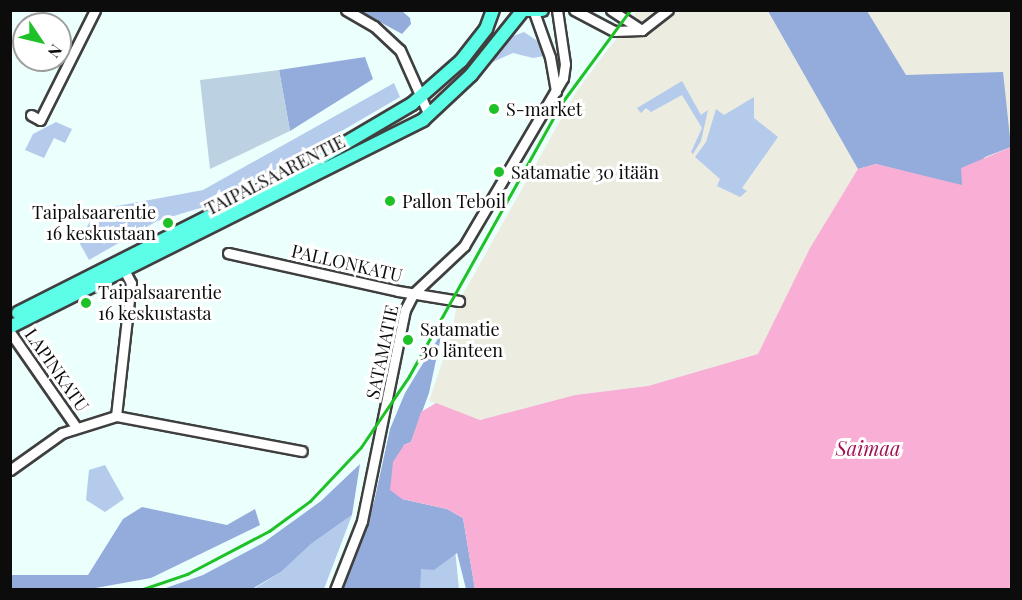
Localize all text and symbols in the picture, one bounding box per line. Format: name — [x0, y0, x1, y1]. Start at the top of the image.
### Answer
north arrow — [12, 12, 72, 72]
text: N — [44, 41, 67, 62]
place label: S-market — [506, 98, 582, 120]
marker: S-market — [487, 102, 501, 116]
street label: TAIPALSAARENTIE — [201, 130, 349, 220]
place label: Satamatie 30 itään — [511, 161, 659, 183]
marker: Satamatie 30 itään — [492, 165, 506, 179]
place label: Pallon Teboil — [402, 190, 507, 212]
marker: Pallon Teboil — [383, 194, 397, 208]
place label: Taipalsaarentie 16 keskustaan — [32, 202, 156, 244]
marker: Taipalsaarentie 16 keskustaan — [161, 216, 175, 230]
street label: PALLONKATU — [289, 240, 405, 286]
place label: Taipalsaarentie 16 keskustasta — [98, 282, 222, 324]
marker: Taipalsaarentie 16 keskustasta — [79, 296, 93, 310]
street label: SATAMATIE — [361, 303, 403, 401]
place label: Satamatie 30 länteen — [420, 319, 504, 362]
street label: LAPINKATU — [20, 324, 94, 416]
marker: Satamatie 30 länteen — [401, 333, 415, 347]
water label: Saimaa — [836, 435, 900, 459]

